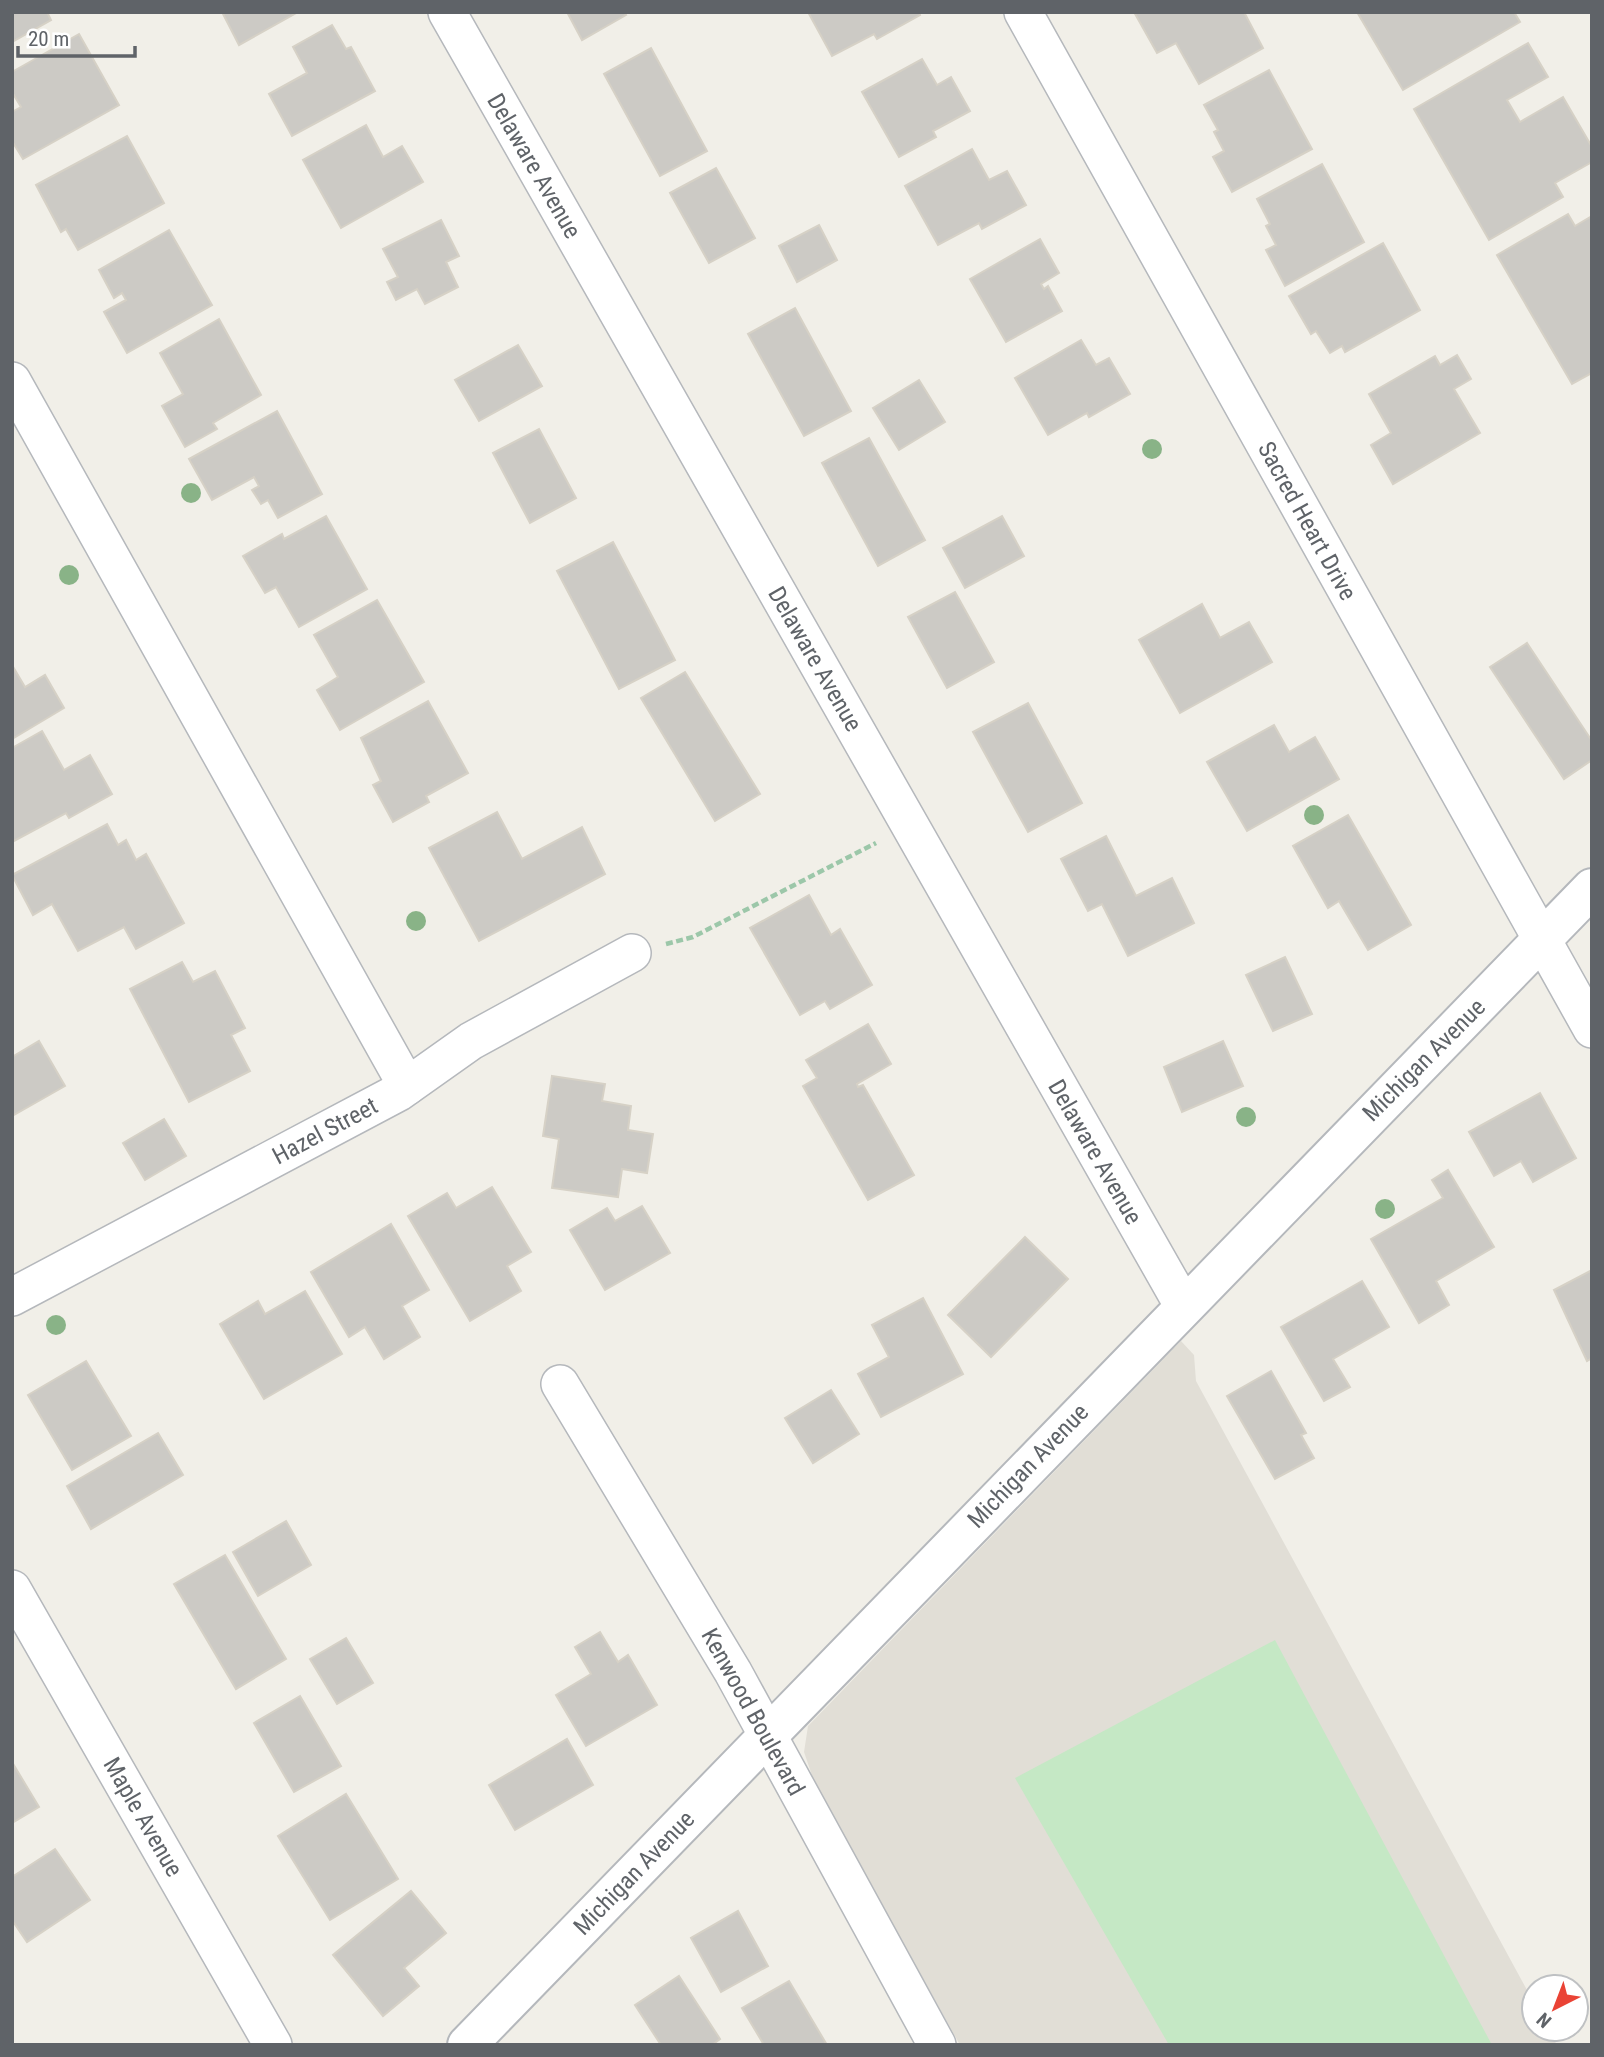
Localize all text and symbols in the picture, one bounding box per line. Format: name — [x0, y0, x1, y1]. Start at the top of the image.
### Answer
scale bar — [18, 14, 135, 58]
text: 20 m — [28, 27, 69, 51]
street label: Delaware Avenue — [481, 89, 587, 243]
street label: Sacred Heart Drive — [1252, 437, 1362, 605]
street label: Delaware Avenue — [762, 582, 868, 736]
street label: Michigan Avenue — [1357, 993, 1491, 1127]
street label: Delaware Avenue — [1042, 1075, 1148, 1229]
street label: Hazel Street — [268, 1092, 382, 1170]
street label: Michigan Avenue — [962, 1398, 1094, 1534]
street label: Kenwood Boulevard — [695, 1624, 811, 1800]
street label: Maple Avenue — [98, 1752, 188, 1882]
street label: Michigan Avenue — [568, 1805, 700, 1941]
north arrow — [1520, 1973, 1590, 2043]
text: N — [1532, 2008, 1556, 2033]

